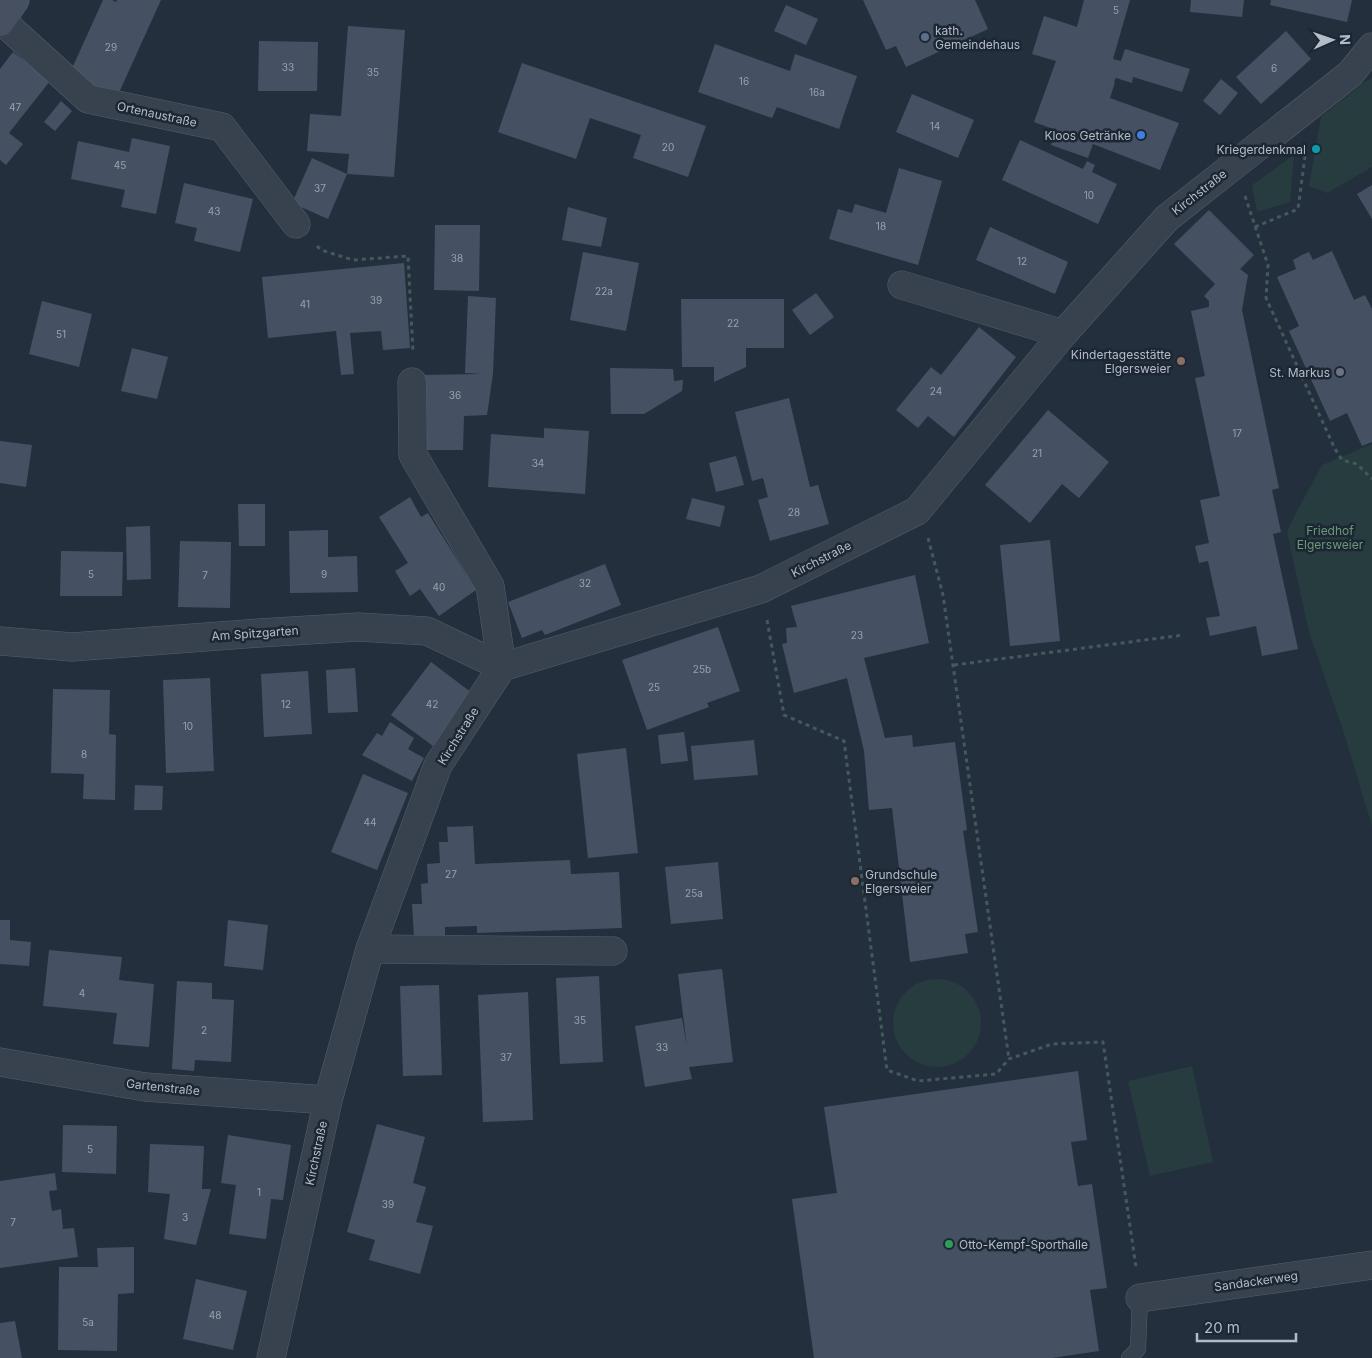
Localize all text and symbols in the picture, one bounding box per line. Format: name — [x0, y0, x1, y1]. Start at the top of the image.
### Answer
house number: 5 — [1113, 4, 1119, 16]
north arrow — [1307, 15, 1357, 65]
place label: kath. Gemeindehaus — [935, 23, 1020, 52]
marker: kath. Gemeindehaus — [919, 31, 931, 43]
text: N — [1337, 34, 1354, 45]
house number: 29 — [105, 41, 117, 53]
house number: 33 — [282, 61, 294, 73]
house number: 6 — [1271, 62, 1277, 74]
house number: 35 — [367, 66, 379, 78]
house number: 16 — [739, 75, 749, 87]
house number: 16a — [809, 86, 825, 98]
street label: Ortenaustraße — [116, 98, 198, 130]
house number: 47 — [9, 101, 21, 113]
house number: 14 — [930, 120, 940, 132]
place label: Kloos Getränke — [1044, 128, 1131, 143]
marker: Kloos Getränke — [1135, 129, 1147, 141]
house number: 20 — [662, 141, 674, 153]
place label: Kriegerdenkmal — [1216, 142, 1306, 157]
marker: Kriegerdenkmal — [1310, 143, 1322, 155]
house number: 45 — [114, 159, 126, 171]
street label: Kirchstraße — [1169, 166, 1229, 218]
house number: 37 — [314, 182, 326, 194]
house number: 10 — [1084, 189, 1094, 201]
house number: 43 — [208, 205, 220, 217]
house number: 18 — [876, 220, 886, 232]
house number: 38 — [451, 252, 463, 264]
house number: 12 — [1017, 255, 1027, 267]
house number: 22a — [595, 285, 613, 297]
house number: 39 — [370, 294, 382, 306]
house number: 41 — [300, 298, 310, 310]
house number: 22 — [727, 317, 739, 329]
house number: 51 — [56, 328, 66, 340]
place label: Kindertagesstätte Elgersweier — [1071, 347, 1171, 376]
marker: Kindertagesstätte Elgersweier — [1175, 355, 1187, 367]
place label: St. Markus — [1269, 365, 1330, 380]
marker: St. Markus — [1334, 366, 1346, 378]
house number: 24 — [930, 385, 942, 397]
house number: 36 — [449, 389, 461, 401]
house number: 17 — [1232, 427, 1242, 439]
house number: 21 — [1032, 447, 1042, 459]
house number: 34 — [532, 457, 544, 469]
house number: 28 — [788, 506, 800, 518]
park label: Friedhof Elgersweier — [1297, 523, 1364, 552]
street label: Kirchstraße — [788, 537, 854, 581]
house number: 5 — [88, 568, 94, 580]
house number: 9 — [321, 568, 327, 580]
house number: 7 — [202, 569, 208, 581]
house number: 32 — [579, 577, 591, 589]
house number: 40 — [433, 581, 445, 593]
street label: Am Spitzgarten — [211, 622, 299, 644]
house number: 23 — [851, 629, 863, 641]
house number: 25b — [693, 663, 711, 675]
house number: 25 — [648, 681, 660, 693]
house number: 12 — [281, 698, 291, 710]
house number: 42 — [426, 698, 438, 710]
street label: Kirchstraße — [434, 704, 482, 768]
house number: 10 — [183, 720, 193, 732]
house number: 8 — [81, 748, 87, 760]
house number: 44 — [364, 816, 376, 828]
place label: Grundschule Elgersweier — [865, 867, 937, 896]
house number: 27 — [445, 868, 457, 880]
marker: Grundschule Elgersweier — [849, 875, 861, 887]
house number: 25a — [685, 887, 703, 899]
house number: 4 — [79, 987, 85, 999]
house number: 35 — [574, 1014, 586, 1026]
house number: 2 — [201, 1024, 207, 1036]
house number: 33 — [656, 1041, 668, 1053]
house number: 37 — [500, 1051, 512, 1063]
street label: Gartenstraße — [125, 1076, 201, 1098]
street label: Kirchstraße — [302, 1119, 330, 1187]
house number: 5 — [87, 1143, 93, 1155]
house number: 1 — [257, 1186, 261, 1198]
house number: 39 — [382, 1198, 394, 1210]
house number: 3 — [182, 1211, 188, 1223]
house number: 7 — [10, 1216, 16, 1228]
place label: Otto-Kempf-Sporthalle — [959, 1237, 1088, 1252]
marker: Otto-Kempf-Sporthalle — [943, 1238, 955, 1250]
street label: Sandackerweg — [1213, 1268, 1299, 1294]
house number: 48 — [209, 1309, 221, 1321]
scale bar — [1197, 1310, 1296, 1342]
house number: 5a — [82, 1316, 94, 1328]
text: 20 m — [1204, 1318, 1240, 1337]

